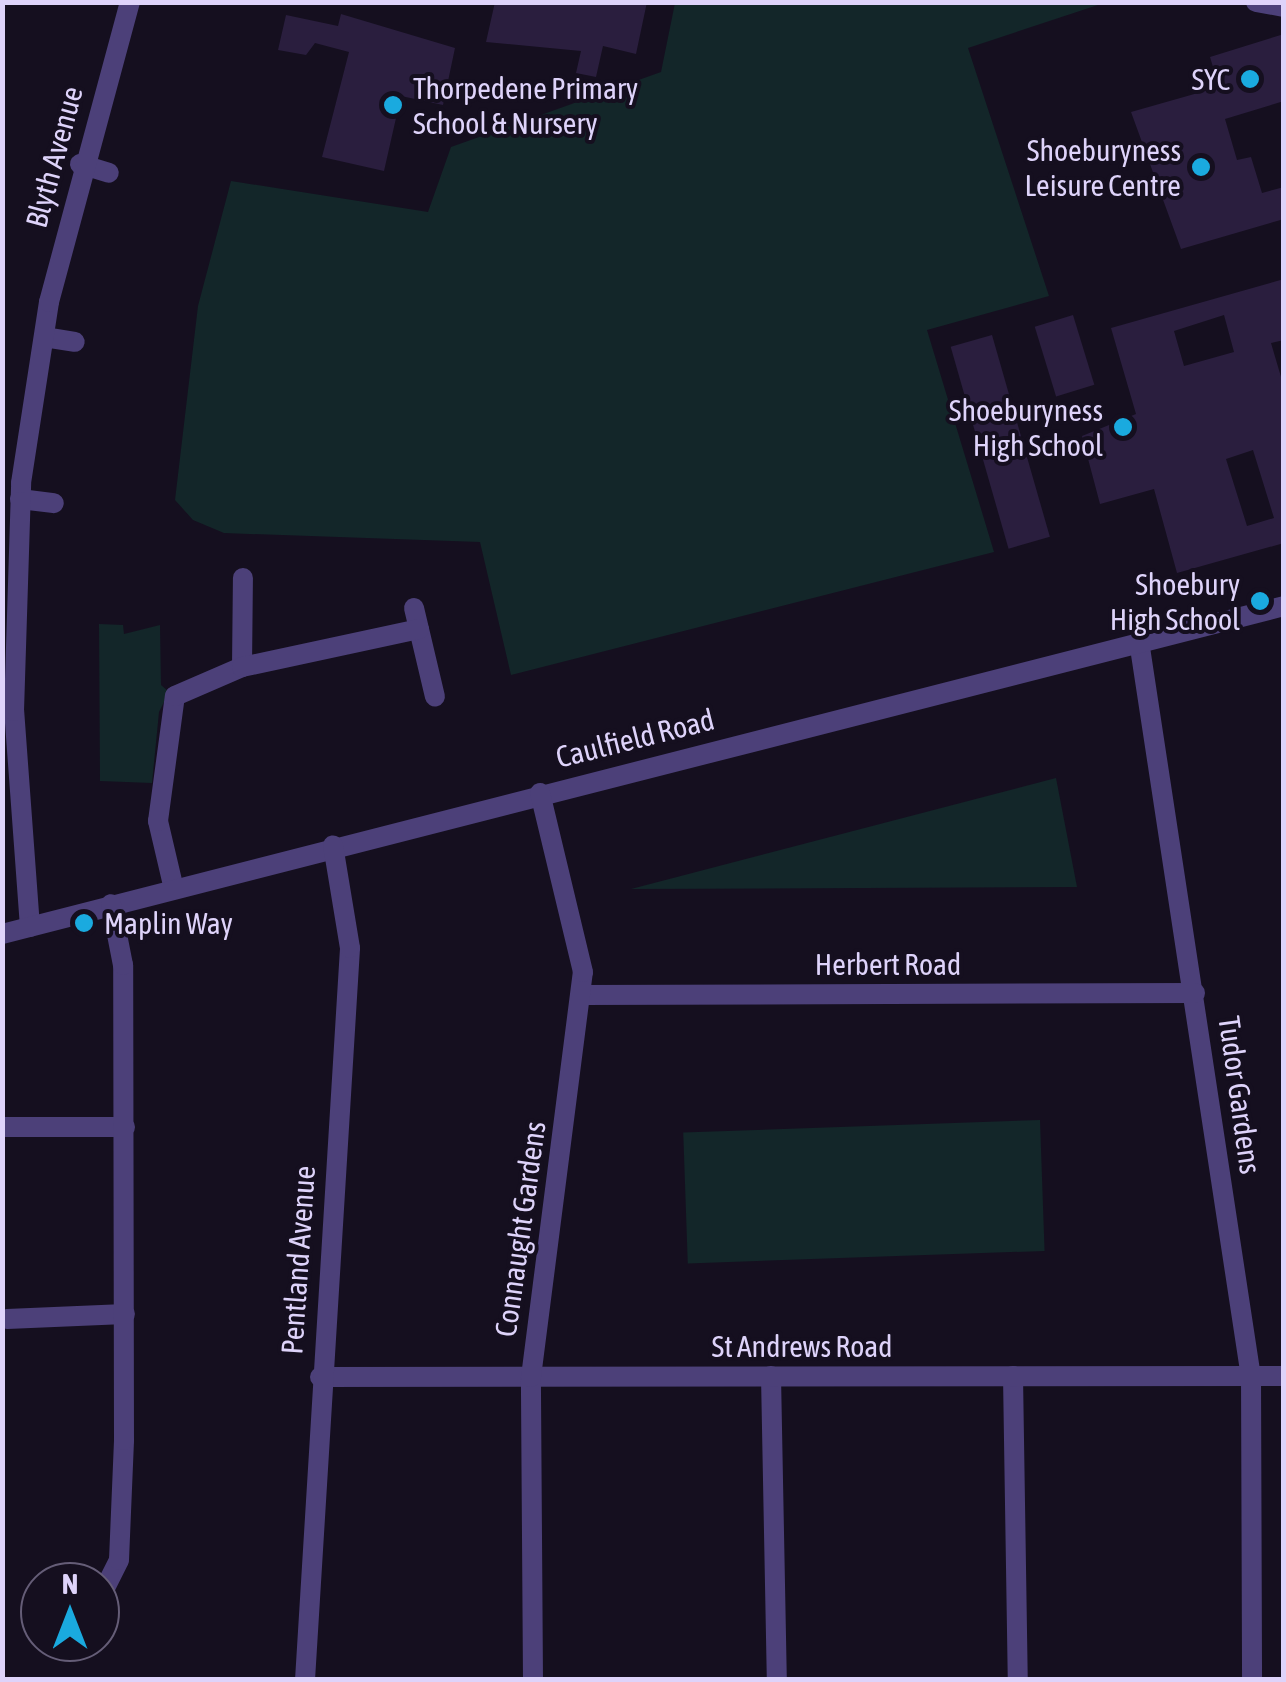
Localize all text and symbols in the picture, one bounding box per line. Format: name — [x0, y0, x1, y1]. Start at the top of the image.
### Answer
place label: SYC — [1191, 61, 1230, 97]
marker: SYC — [1239, 68, 1261, 90]
place label: Thorpedene Primary School & Nursery — [413, 70, 638, 140]
street label: Blyth Avenue — [18, 83, 90, 231]
marker: Thorpedene Primary School & Nursery — [382, 94, 404, 116]
place label: Shoeburyness Leisure Centre — [1024, 132, 1181, 202]
marker: Shoeburyness Leisure Centre — [1190, 156, 1212, 178]
place label: Shoeburyness High School — [949, 392, 1103, 462]
marker: Shoeburyness High School — [1112, 416, 1134, 438]
place label: Shoebury High School — [1110, 566, 1240, 636]
marker: Shoebury High School — [1249, 590, 1271, 612]
street label: Caulfield Road — [552, 701, 718, 775]
place label: Maplin Way — [104, 905, 233, 941]
marker: Maplin Way — [73, 912, 95, 934]
street label: Herbert Road — [815, 946, 961, 982]
street label: Tudor Gardens — [1211, 1014, 1269, 1176]
street label: Connaught Gardens — [487, 1119, 553, 1339]
street label: Pentland Avenue — [273, 1164, 323, 1356]
street label: St Andrews Road — [712, 1328, 892, 1364]
north arrow — [20, 1562, 120, 1662]
text: N — [62, 1568, 78, 1600]

